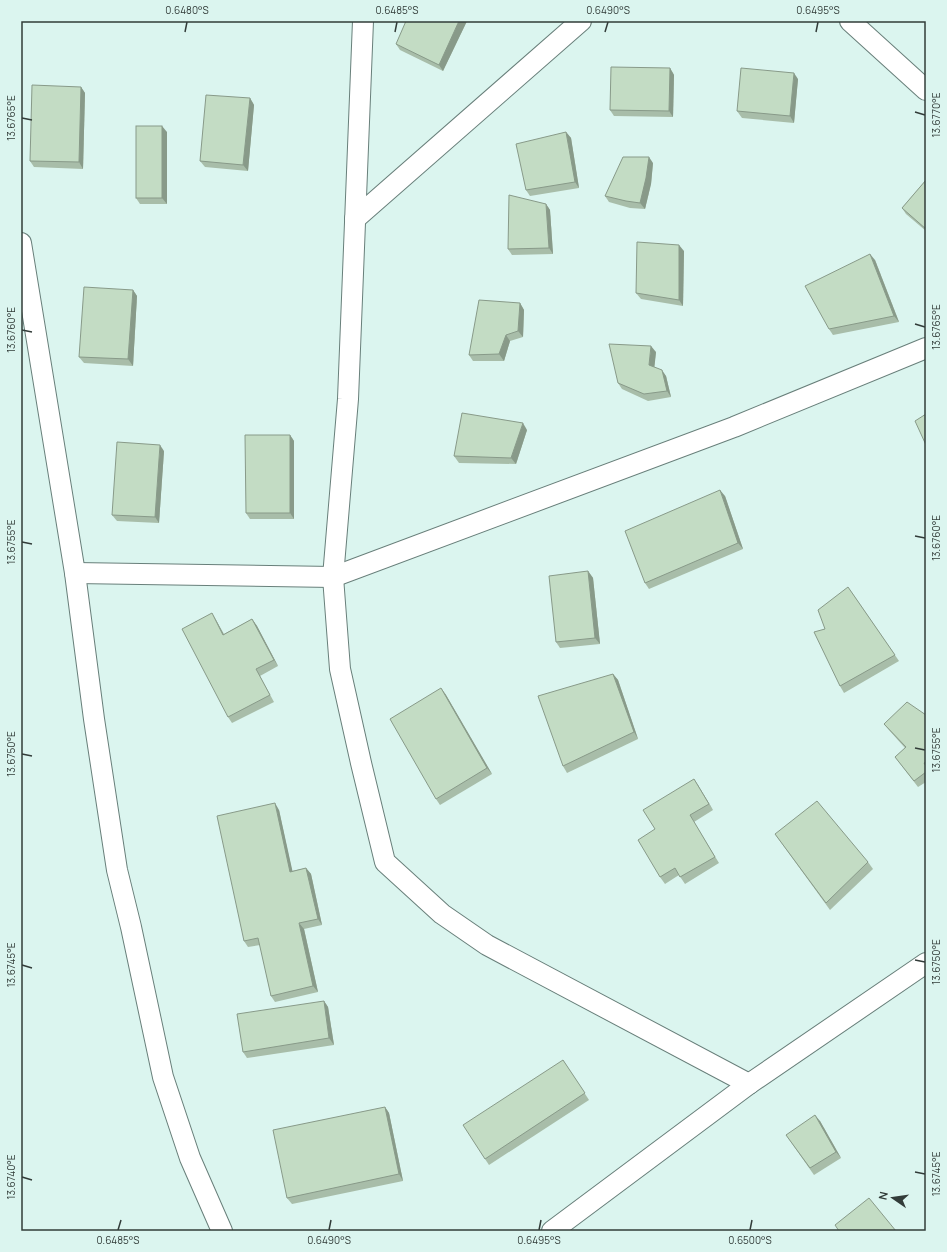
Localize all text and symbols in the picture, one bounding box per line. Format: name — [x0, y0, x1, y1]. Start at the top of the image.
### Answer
text: 0.6480°S — [165, 3, 209, 17]
text: 0.6485°S — [376, 3, 418, 17]
text: 0.6490°S — [586, 3, 630, 17]
text: 0.6495°S — [796, 3, 840, 17]
text: 13.6770°E — [929, 92, 943, 137]
text: 13.6765°E — [4, 95, 18, 141]
text: 13.6765°E — [929, 304, 943, 350]
text: 13.6760°E — [4, 307, 18, 353]
text: 13.6760°E — [929, 515, 943, 561]
text: 13.6755°E — [4, 519, 18, 564]
text: 13.6755°E — [929, 727, 943, 772]
text: 13.6750°E — [4, 731, 18, 777]
text: 13.6750°E — [929, 939, 943, 985]
text: 13.6745°E — [4, 942, 18, 987]
text: 13.6745°E — [929, 1151, 943, 1196]
text: 13.6740°E — [4, 1154, 18, 1200]
north arrow — [873, 1178, 913, 1218]
text: N — [875, 1190, 891, 1201]
text: 0.6485°S — [97, 1233, 139, 1247]
text: 0.6490°S — [307, 1233, 351, 1247]
text: 0.6495°S — [517, 1233, 561, 1247]
text: 0.6500°S — [728, 1233, 772, 1247]

